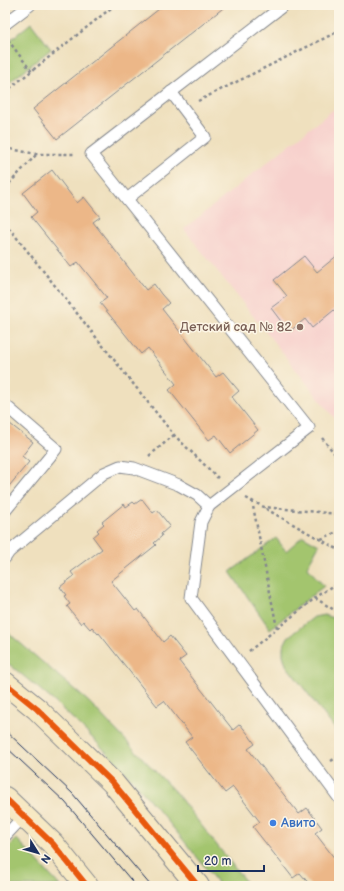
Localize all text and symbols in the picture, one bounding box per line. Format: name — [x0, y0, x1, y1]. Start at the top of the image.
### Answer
place label: Детский сад № 82 — [180, 319, 292, 335]
marker: Детский сад № 82 — [295, 322, 305, 332]
place label: Авито — [280, 815, 316, 831]
marker: Авито — [268, 818, 278, 828]
north arrow — [18, 833, 58, 873]
scale bar — [198, 847, 264, 873]
text: N — [38, 852, 53, 866]
text: 20 m — [204, 854, 231, 869]

